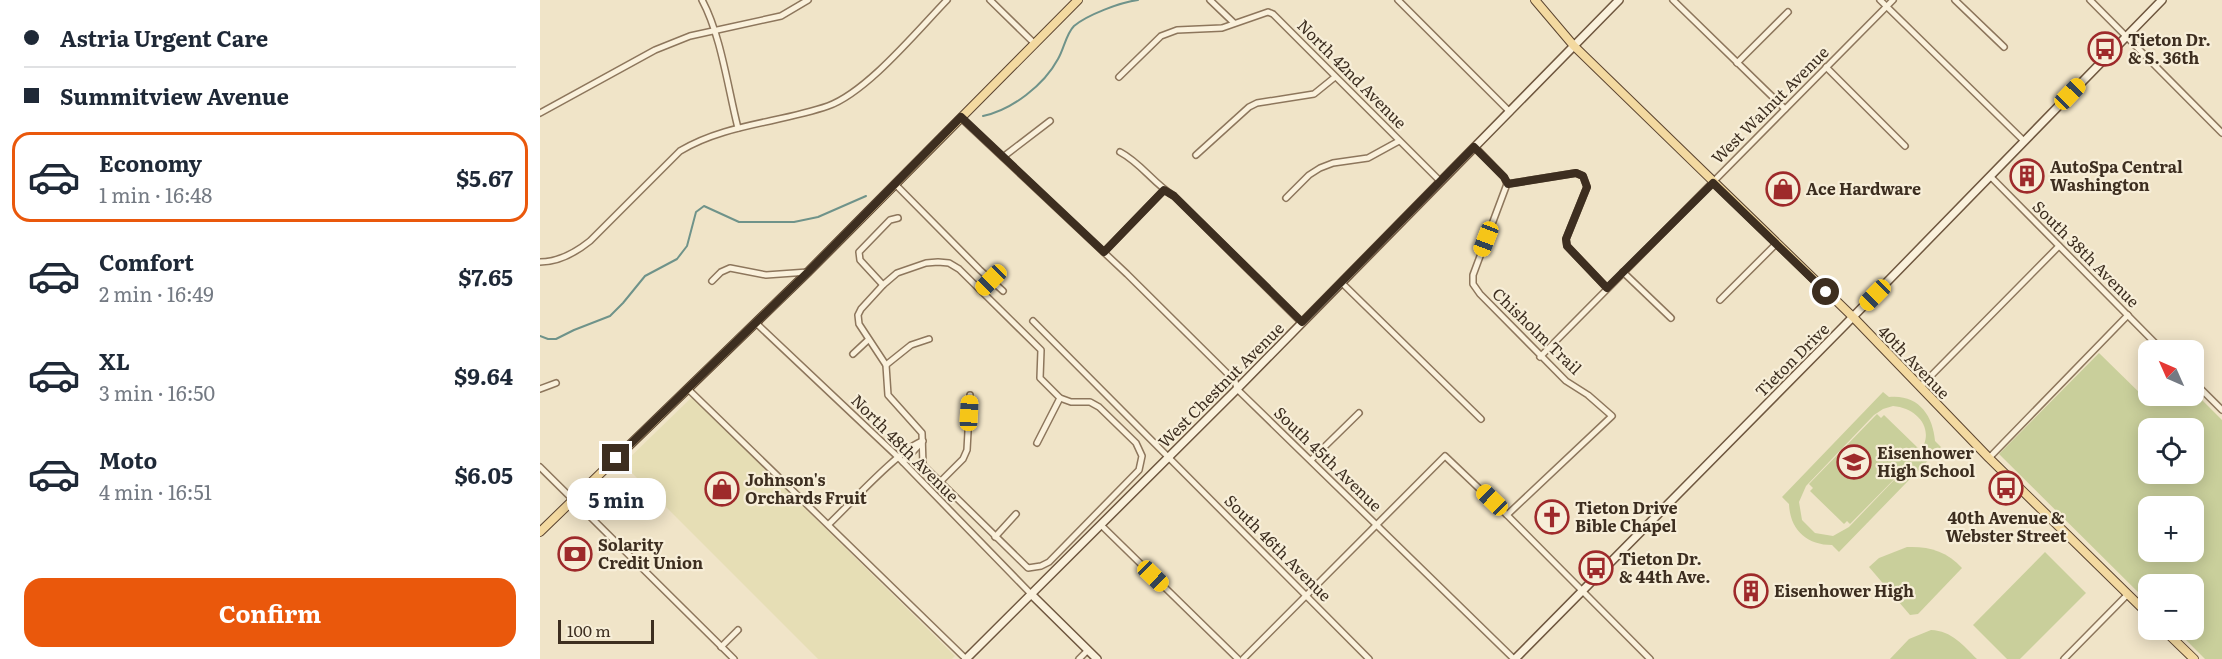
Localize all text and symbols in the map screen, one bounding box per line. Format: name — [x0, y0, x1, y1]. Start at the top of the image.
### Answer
street label: North 42nd Avenue — [1293, 13, 1413, 133]
text: Astria Urgent Care — [60, 21, 268, 54]
place label: Tieton Dr. & S. 36th — [2128, 27, 2211, 69]
bus stop icon: Tieton Dr. & S. 36th — [2087, 31, 2123, 67]
street label: West Walnut Avenue — [1705, 40, 1834, 169]
car — [2051, 75, 2089, 113]
text: Summitview Avenue — [60, 79, 289, 112]
text: Economy — [99, 146, 202, 179]
icon: car — [27, 150, 81, 204]
place label: AutoSpa Central Washington — [2050, 154, 2183, 196]
building icon: AutoSpa Central Washington — [2009, 158, 2045, 194]
text: $5.67 — [456, 161, 513, 194]
shop icon: Ace Hardware — [1765, 171, 1801, 207]
place label: Ace Hardware — [1806, 176, 1921, 200]
text: 1 min · 16:48 — [99, 179, 212, 209]
street label: South 38th Avenue — [2028, 194, 2146, 312]
car — [1471, 219, 1501, 259]
text: Comfort — [99, 245, 194, 278]
icon: car — [27, 249, 81, 303]
text: $7.65 — [458, 260, 513, 293]
car — [972, 261, 1010, 299]
car — [1856, 276, 1894, 314]
text: 2 min · 16:49 — [99, 278, 214, 308]
route start — [1812, 278, 1839, 305]
street label: Chisholm Trail — [1488, 281, 1588, 379]
street label: West Chestnut Avenue — [1152, 316, 1289, 453]
street label: Tieton Drive — [1749, 317, 1834, 402]
street label: 40th Avenue — [1873, 319, 1956, 404]
north arrow — [2138, 340, 2204, 406]
map controls — [2138, 340, 2204, 640]
text: XL — [99, 344, 130, 377]
icon: car — [27, 348, 81, 402]
text: $9.64 — [454, 359, 513, 392]
text: 3 min · 16:50 — [99, 377, 215, 407]
street label: North 48th Avenue — [846, 388, 965, 507]
car — [959, 395, 979, 431]
street label: South 45th Avenue — [1269, 400, 1388, 516]
button: locate — [2138, 418, 2204, 484]
place label: Eisenhower High School — [1877, 440, 1975, 482]
text: Moto — [99, 443, 157, 476]
route end — [602, 444, 629, 471]
school or university icon: Eisenhower High School — [1836, 444, 1872, 480]
icon: car — [27, 447, 81, 501]
text: $6.05 — [454, 458, 513, 491]
place label: Johnson's Orchards Fruit — [745, 467, 867, 509]
bus stop icon: 40th Avenue & Webster Street — [1988, 470, 2024, 506]
shop icon: Johnson's Orchards Fruit — [704, 471, 740, 507]
text: 4 min · 16:51 — [99, 476, 212, 506]
callout: 5 min — [566, 479, 665, 521]
car — [1473, 481, 1511, 519]
text: 5 min — [588, 484, 645, 514]
street label: South 46th Avenue — [1220, 488, 1338, 606]
place label: Tieton Drive Bible Chapel — [1575, 495, 1678, 537]
button: + — [2138, 496, 2204, 562]
church icon: Tieton Drive Bible Chapel — [1534, 499, 1570, 535]
place label: 40th Avenue & Webster Street — [1946, 505, 2066, 547]
place label: Solarity Credit Union — [598, 532, 703, 574]
bank icon: Solarity Credit Union — [557, 536, 593, 572]
place label: Tieton Dr. & 44th Ave. — [1619, 546, 1711, 588]
bus stop icon: Tieton Dr. & 44th Ave. — [1578, 550, 1614, 586]
car — [1134, 557, 1172, 595]
building icon: Eisenhower High — [1733, 573, 1769, 609]
button: − — [2138, 574, 2204, 640]
button: Confirm — [24, 578, 516, 647]
place label: Eisenhower High — [1774, 578, 1914, 602]
scale bar — [558, 617, 654, 644]
text: 100 m — [567, 618, 611, 642]

